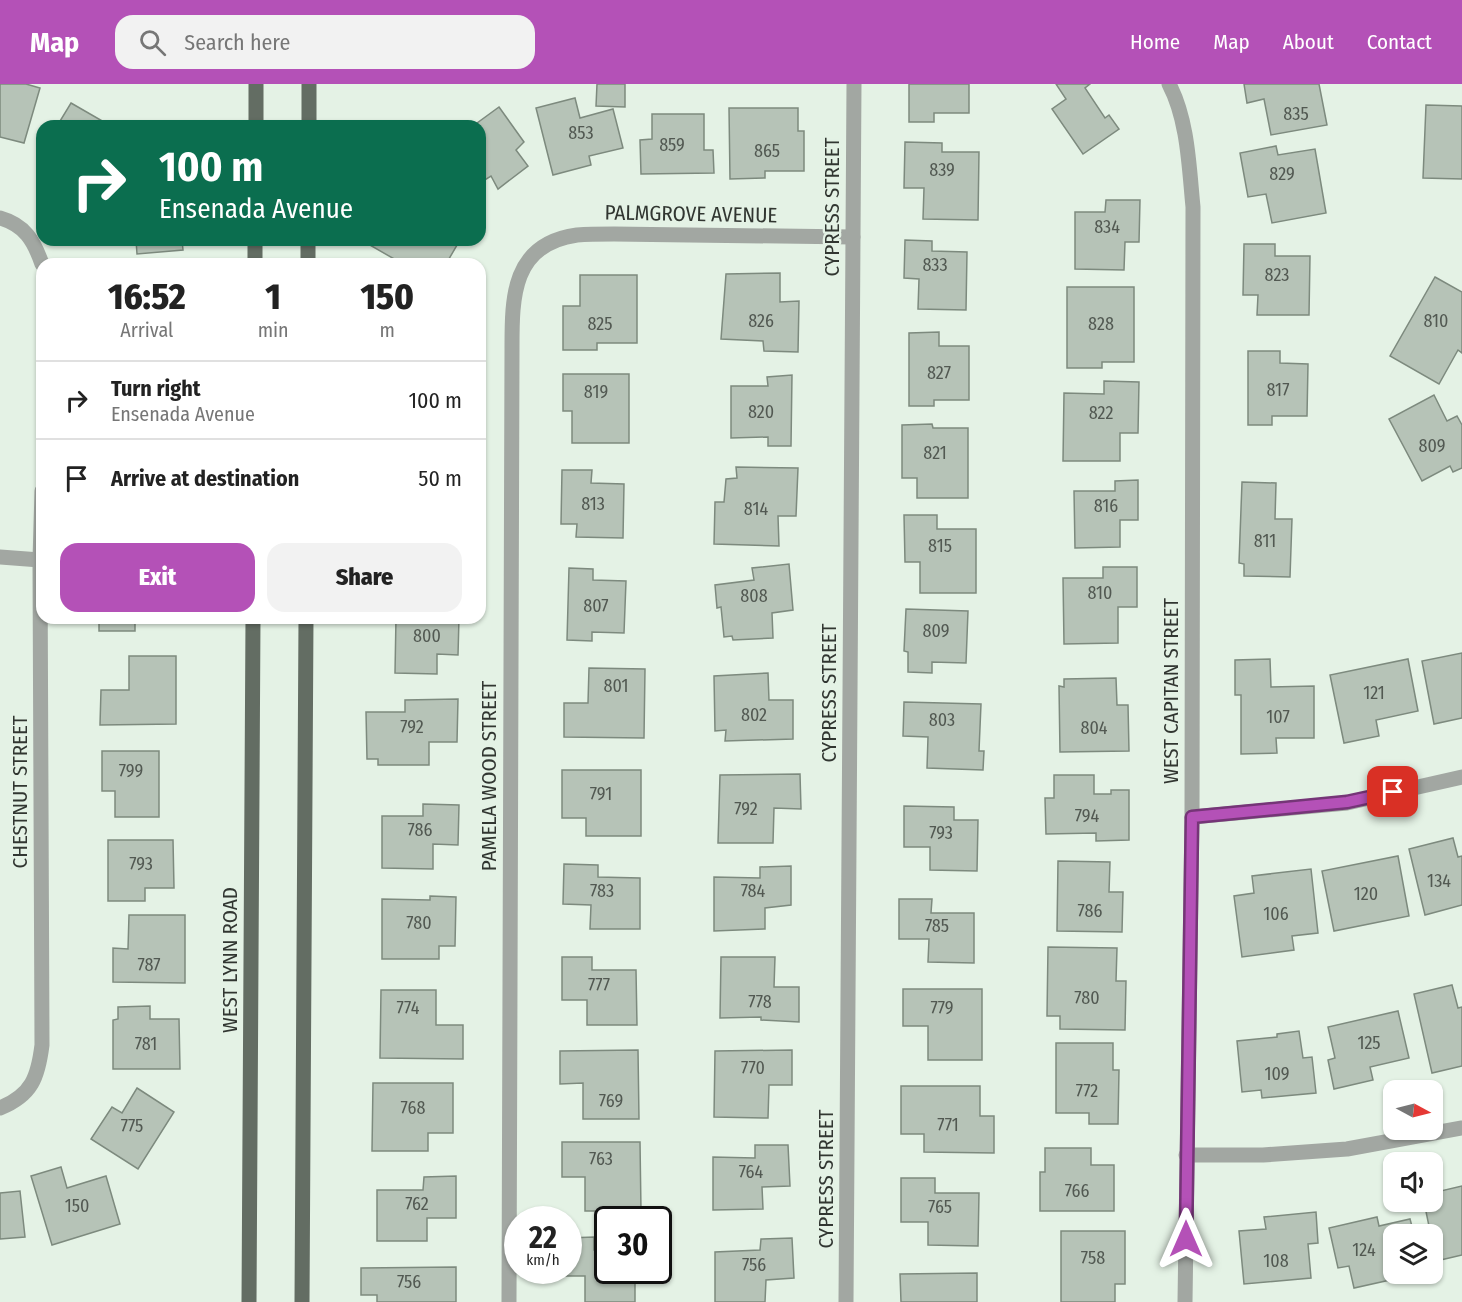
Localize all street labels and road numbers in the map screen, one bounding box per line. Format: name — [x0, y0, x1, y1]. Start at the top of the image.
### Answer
street label: CYPRESS STREET — [819, 137, 845, 276]
street label: PALMGROVE AVENUE — [604, 199, 778, 229]
street label: WEST CAPITAN STREET — [1158, 598, 1184, 784]
street label: CYPRESS STREET — [816, 623, 842, 762]
street label: PAMELA WOOD STREET — [476, 680, 502, 871]
street label: CHESTNUT STREET — [7, 715, 33, 869]
street label: WEST LYNN ROAD — [217, 887, 243, 1033]
street label: CYPRESS STREET — [813, 1109, 839, 1248]

